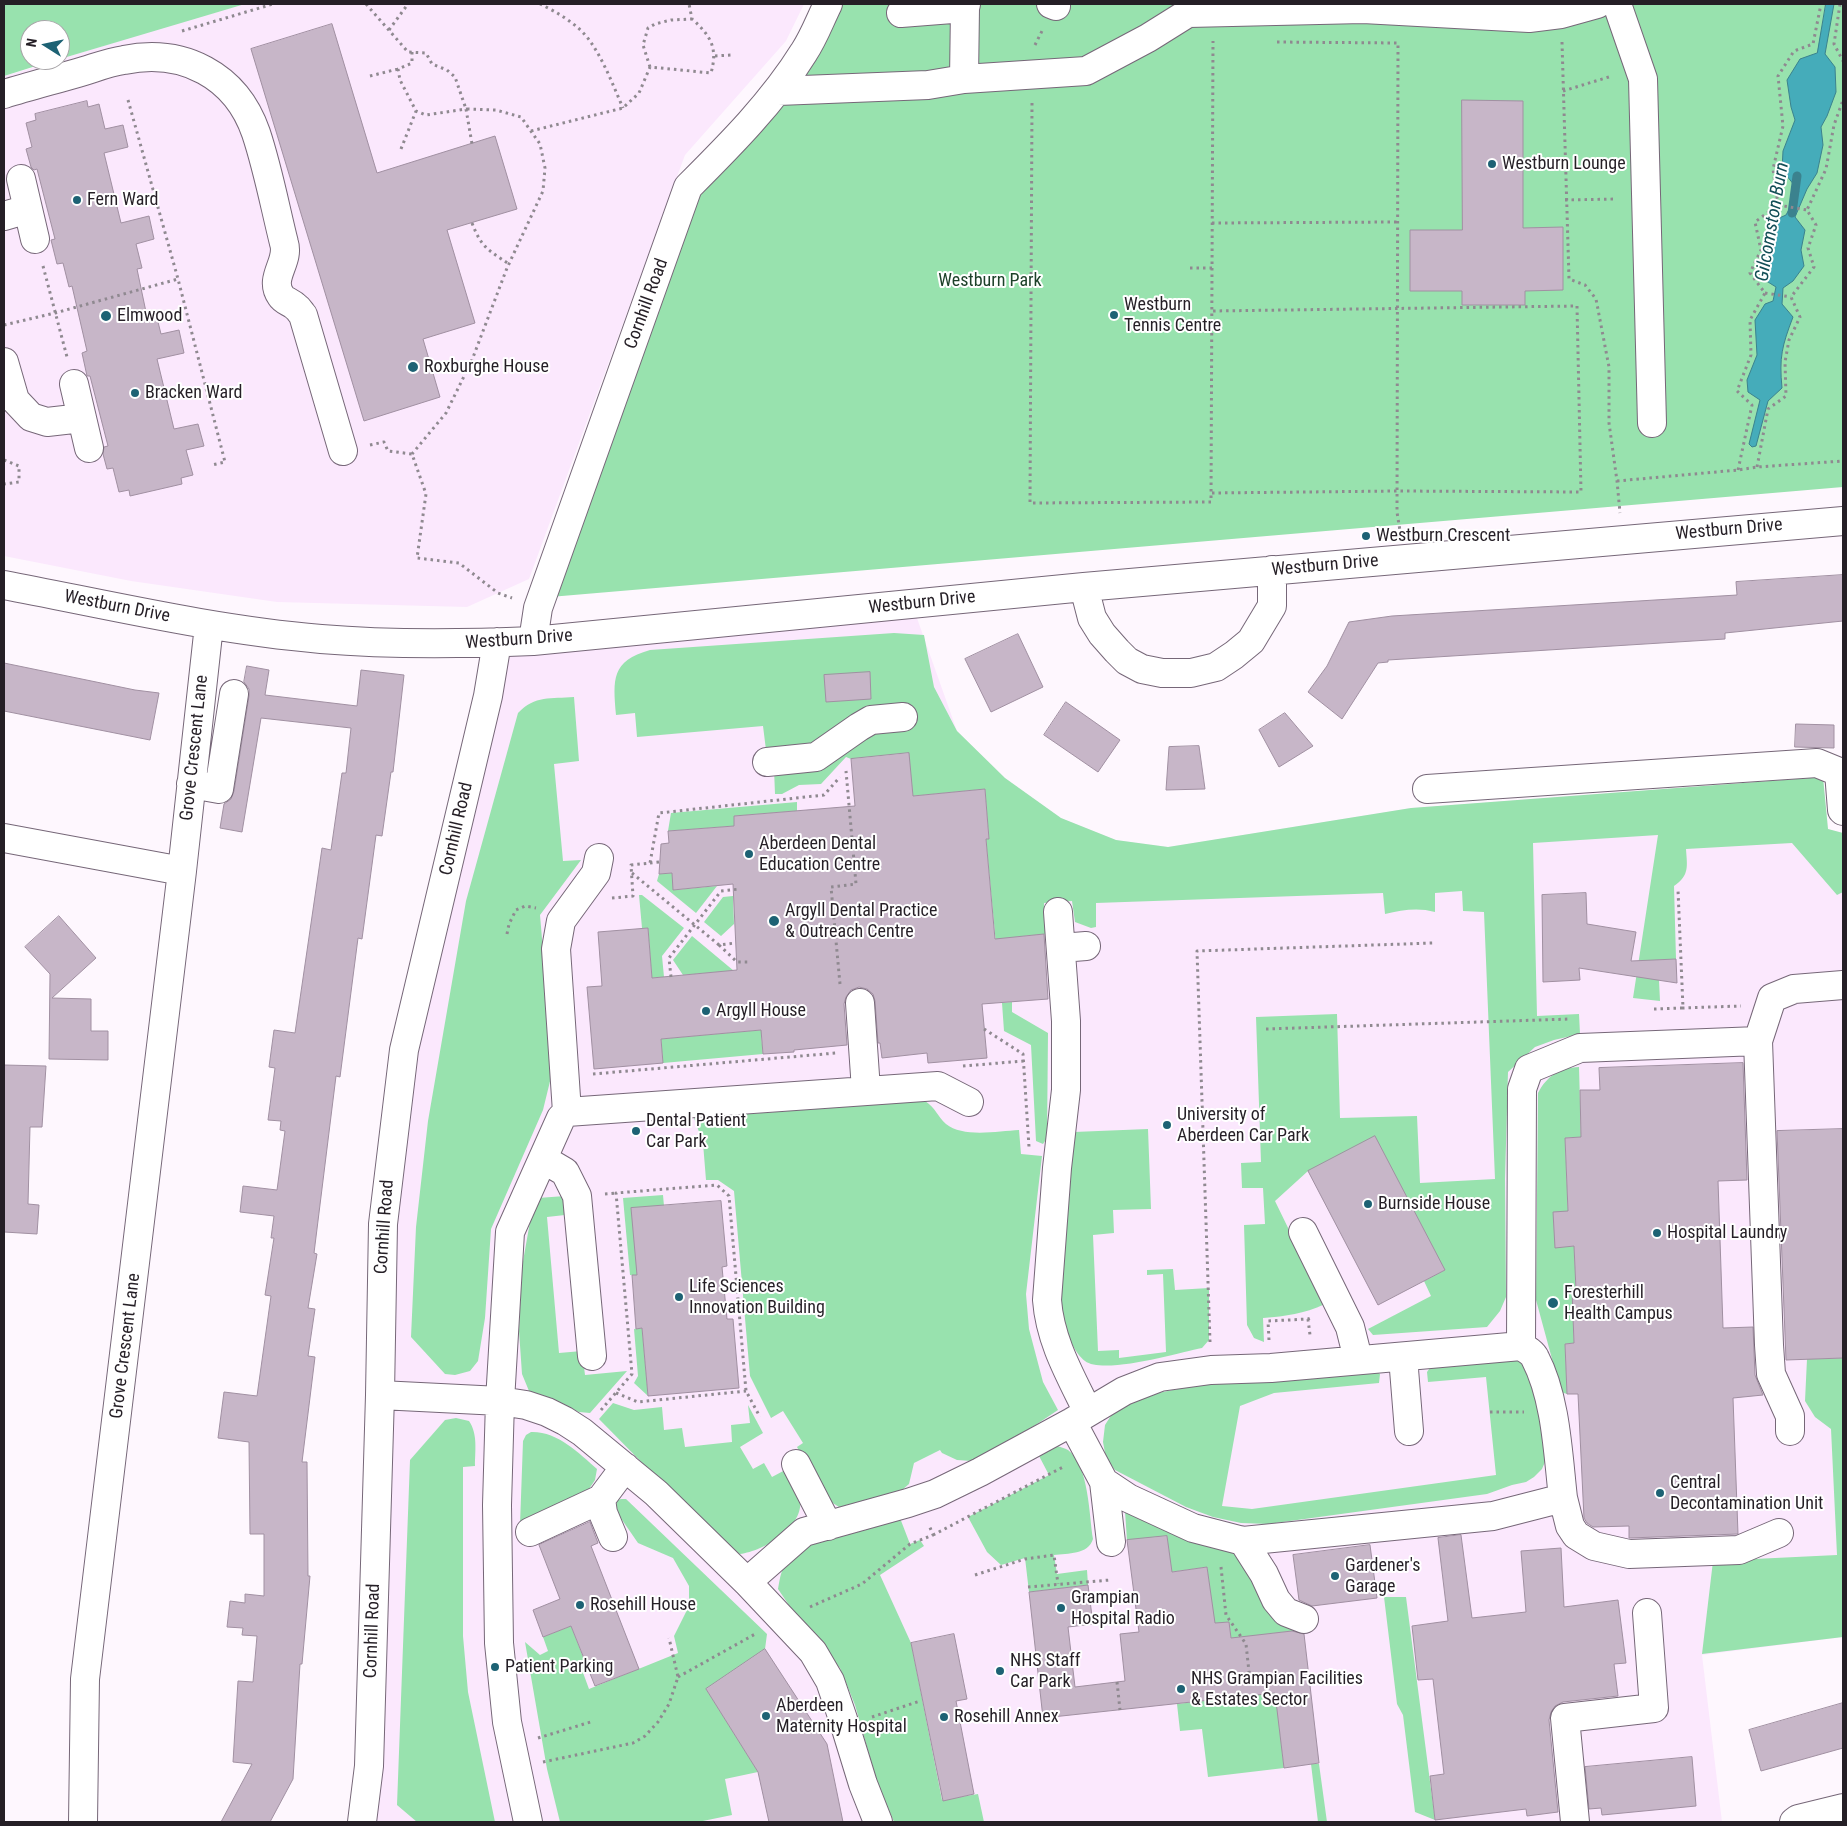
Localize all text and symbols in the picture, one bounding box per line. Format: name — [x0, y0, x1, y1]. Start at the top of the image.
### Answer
north arrow — [20, 20, 70, 70]
text: N — [23, 37, 40, 48]
place label: Westburn Lounge — [1502, 153, 1626, 175]
marker: Westburn Lounge — [1486, 158, 1498, 170]
water label: Gilcomston Burn — [1751, 161, 1795, 283]
place label: Fern Ward — [87, 189, 159, 211]
marker: Fern Ward — [71, 194, 83, 206]
street label: Cornhill Road — [621, 256, 673, 352]
park label: Westburn Park — [938, 270, 1042, 292]
place label: Westburn Tennis Centre — [1124, 294, 1221, 336]
place label: Elmwood — [117, 305, 182, 327]
marker: Elmwood — [99, 309, 113, 323]
marker: Westburn Tennis Centre — [1108, 309, 1120, 321]
place label: Roxburghe House — [424, 356, 549, 378]
marker: Roxburghe House — [406, 360, 420, 374]
place label: Bracken Ward — [145, 382, 242, 404]
marker: Bracken Ward — [129, 387, 141, 399]
street label: Westburn Drive — [1675, 515, 1783, 545]
place label: Westburn Crescent — [1376, 525, 1510, 547]
marker: Westburn Crescent — [1360, 530, 1372, 542]
street label: Westburn Drive — [1271, 551, 1379, 581]
street label: Westburn Drive — [62, 586, 172, 628]
street label: Westburn Drive — [868, 587, 976, 619]
street label: Westburn Drive — [465, 625, 573, 655]
street label: Grove Crescent Lane — [177, 674, 213, 822]
street label: Cornhill Road — [436, 780, 478, 878]
place label: Aberdeen Dental Education Centre — [759, 833, 880, 876]
marker: Aberdeen Dental Education Centre — [743, 848, 755, 860]
place label: Argyll Dental Practice & Outreach Centre — [785, 900, 937, 942]
marker: Argyll Dental Practice & Outreach Centre — [767, 914, 781, 928]
place label: Argyll House — [716, 1000, 806, 1022]
marker: Argyll House — [700, 1005, 712, 1017]
place label: University of Aberdeen Car Park — [1177, 1104, 1309, 1146]
place label: Dental Patient Car Park — [646, 1110, 746, 1152]
marker: University of Aberdeen Car Park — [1161, 1119, 1173, 1131]
marker: Dental Patient Car Park — [630, 1125, 642, 1137]
street label: Cornhill Road — [371, 1179, 399, 1275]
place label: Burnside House — [1378, 1193, 1490, 1215]
marker: Burnside House — [1362, 1198, 1374, 1210]
place label: Hospital Laundry — [1667, 1222, 1787, 1244]
marker: Hospital Laundry — [1651, 1227, 1663, 1239]
street label: Grove Crescent Lane — [106, 1272, 146, 1420]
place label: Life Sciences Innovation Building — [689, 1276, 825, 1318]
place label: Foresterhill Health Campus — [1564, 1282, 1673, 1325]
marker: Life Sciences Innovation Building — [673, 1291, 685, 1303]
marker: Foresterhill Health Campus — [1546, 1296, 1560, 1310]
place label: Central Decontamination Unit — [1670, 1472, 1823, 1515]
marker: Central Decontamination Unit — [1654, 1487, 1666, 1499]
place label: Gardener's Garage — [1345, 1555, 1420, 1598]
marker: Gardener's Garage — [1329, 1570, 1341, 1582]
street label: Cornhill Road — [361, 1583, 385, 1679]
place label: Grampian Hospital Radio — [1071, 1587, 1175, 1630]
place label: Rosehill House — [590, 1594, 696, 1616]
marker: Rosehill House — [574, 1599, 586, 1611]
marker: Grampian Hospital Radio — [1055, 1602, 1067, 1614]
place label: NHS Staff Car Park — [1010, 1650, 1080, 1692]
place label: Patient Parking — [505, 1656, 613, 1678]
marker: Patient Parking — [489, 1661, 501, 1673]
marker: NHS Staff Car Park — [994, 1665, 1006, 1677]
place label: NHS Grampian Facilities & Estates Sector — [1191, 1668, 1363, 1710]
marker: NHS Grampian Facilities & Estates Sector — [1175, 1683, 1187, 1695]
place label: Aberdeen Maternity Hospital — [776, 1695, 907, 1738]
place label: Rosehill Annex — [954, 1706, 1059, 1728]
marker: Aberdeen Maternity Hospital — [760, 1710, 772, 1722]
marker: Rosehill Annex — [938, 1711, 950, 1723]

